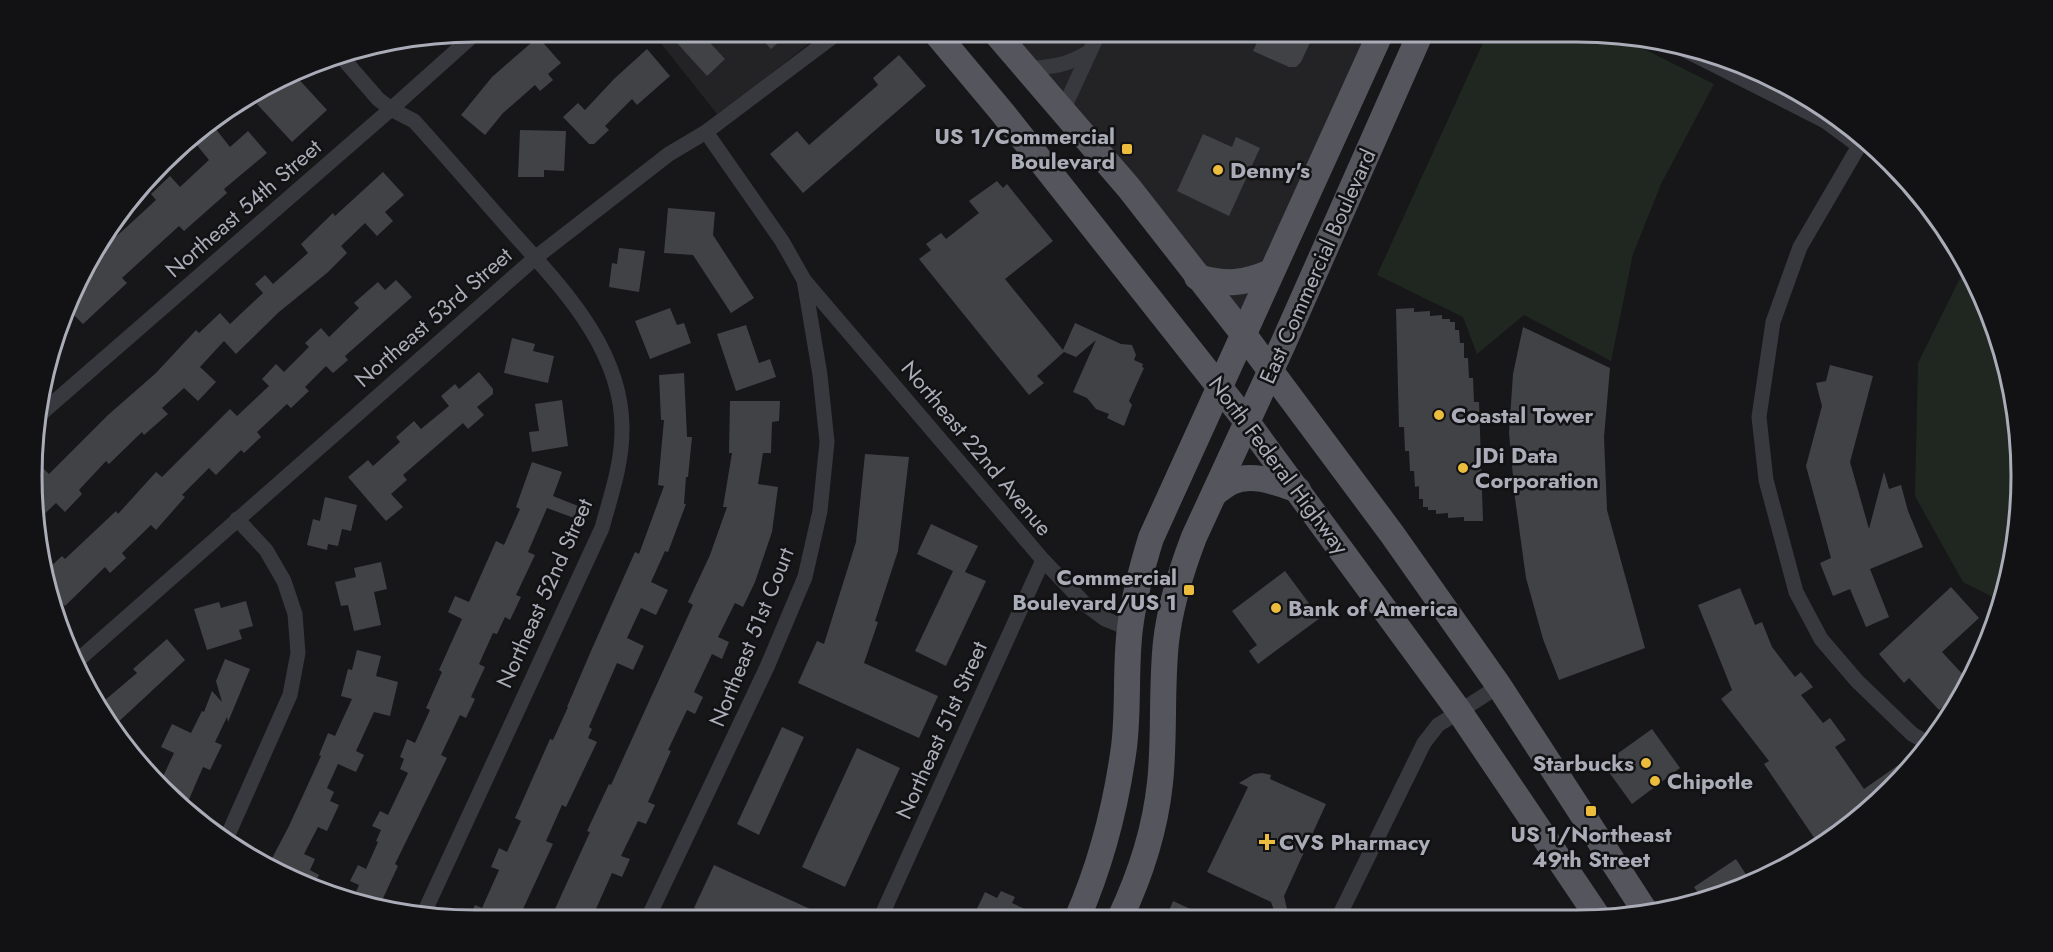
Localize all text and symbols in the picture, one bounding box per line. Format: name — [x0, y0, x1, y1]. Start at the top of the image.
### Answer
place label: US 1/Commercial Boulevard — [934, 120, 1115, 177]
street label: Northeast 54th Street — [158, 131, 328, 285]
marker: US 1/Commercial Boulevard — [1120, 142, 1134, 156]
street label: East Commercial Boulevard — [1251, 143, 1383, 389]
place label: Denny's — [1230, 154, 1310, 186]
marker: Denny's — [1211, 163, 1225, 177]
street label: Northeast 53rd Street — [347, 239, 519, 395]
street label: Northeast 22nd Avenue — [894, 353, 1060, 543]
street label: North Federal Highway — [1201, 369, 1357, 561]
place label: Coastal Tower — [1451, 399, 1594, 431]
marker: Coastal Tower — [1432, 408, 1446, 422]
place label: JDi Data Corporation — [1471, 439, 1599, 496]
marker: JDi Data Corporation — [1456, 461, 1470, 475]
street label: Northeast 52nd Street — [488, 493, 600, 693]
street label: Northeast 51st Court — [700, 542, 802, 731]
place label: Commercial Boulevard/US 1 — [1012, 561, 1177, 618]
marker: Commercial Boulevard/US 1 — [1182, 583, 1196, 597]
place label: Bank of America — [1288, 592, 1458, 624]
marker: Bank of America — [1269, 601, 1283, 615]
street label: Northeast 51st Street — [887, 635, 995, 824]
place label: Starbucks — [1533, 747, 1634, 779]
marker: Starbucks — [1639, 756, 1653, 770]
place label: Chipotle — [1667, 765, 1753, 797]
marker: Chipotle — [1648, 774, 1662, 788]
marker: US 1/Northeast 49th Street — [1584, 804, 1598, 818]
place label: US 1/Northeast 49th Street — [1511, 818, 1671, 875]
place label: CVS Pharmacy — [1279, 826, 1431, 858]
marker: CVS Pharmacy — [1260, 835, 1274, 849]

